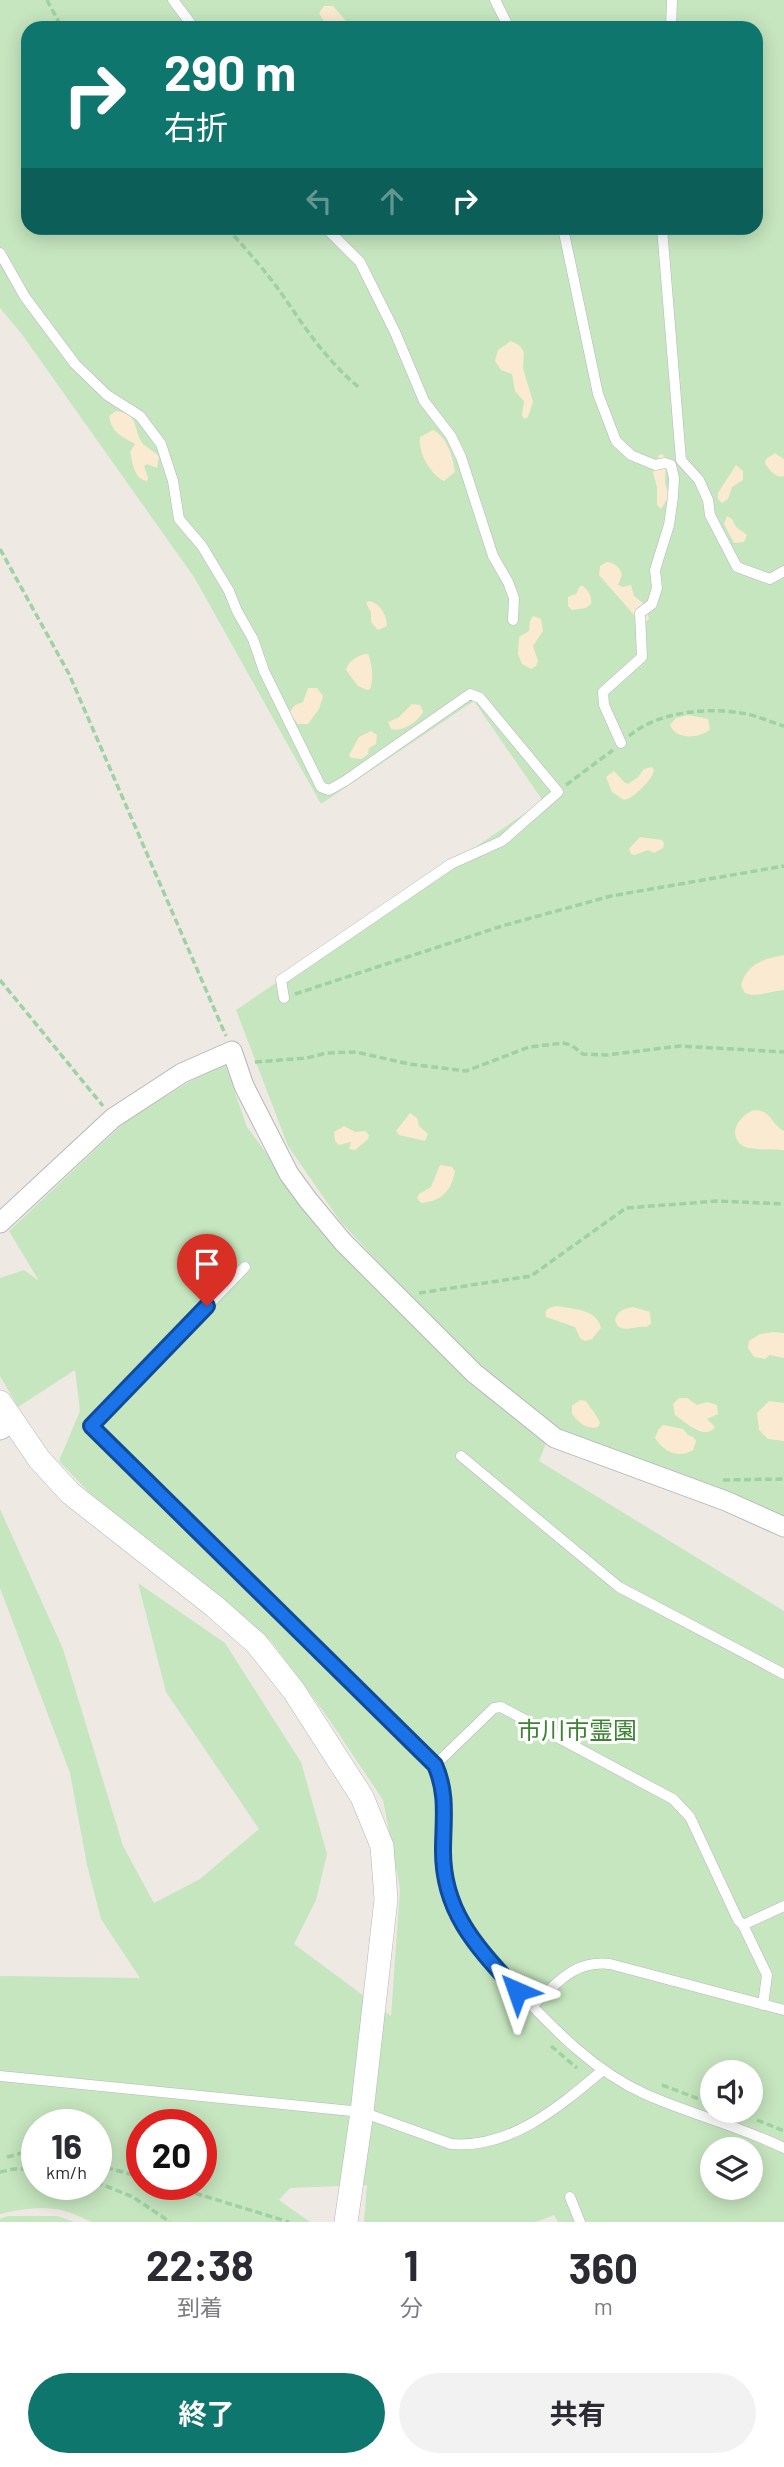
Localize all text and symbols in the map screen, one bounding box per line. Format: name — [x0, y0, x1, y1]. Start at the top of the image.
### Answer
text: 290 m — [164, 42, 296, 101]
icon: right — [49, 49, 140, 140]
text: 右折 — [164, 107, 228, 145]
icon: left — [300, 182, 338, 220]
icon: ahead — [373, 182, 411, 220]
icon: right — [446, 182, 484, 220]
pin — [177, 1234, 237, 1306]
icon: arrive — [188, 1245, 226, 1283]
park label: 市川市霊園 — [517, 1715, 637, 1744]
position arrow — [480, 1954, 554, 2028]
map controls — [700, 2060, 763, 2200]
button: sound — [700, 2060, 763, 2123]
speed limit sign: 20 — [126, 2109, 217, 2200]
text: 16 — [51, 2124, 82, 2166]
button: layers — [700, 2137, 763, 2200]
text: km/h — [46, 2161, 87, 2183]
text: 22:38 — [146, 2239, 254, 2289]
text: 1 — [404, 2239, 419, 2289]
text: 360 — [569, 2242, 638, 2292]
text: m — [594, 2292, 613, 2320]
text: 到着 — [177, 2293, 223, 2321]
text: 分 — [400, 2293, 423, 2321]
button: 終了 — [28, 2373, 385, 2453]
button: 共有 — [399, 2373, 756, 2453]

